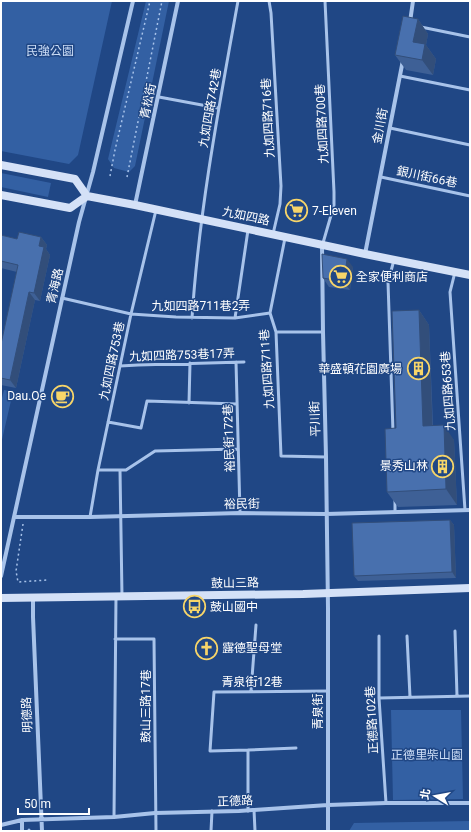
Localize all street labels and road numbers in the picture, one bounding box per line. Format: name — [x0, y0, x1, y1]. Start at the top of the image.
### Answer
street label: 九如四路742巷 — [196, 67, 224, 149]
street label: 九如四路716巷 — [259, 78, 277, 158]
street label: 青松街 — [137, 82, 159, 120]
street label: 九如四路700巷 — [313, 84, 331, 164]
street label: 金川街 — [370, 107, 390, 145]
street label: 銀川街66巷 — [395, 164, 459, 190]
street label: 九如四路 — [221, 204, 271, 228]
street label: 青海路 — [44, 267, 66, 305]
street label: 九如四路711巷2弄 — [152, 299, 250, 313]
street label: 九如四路753巷 — [97, 320, 127, 402]
street label: 九如四路711巷 — [257, 328, 277, 410]
street label: 九如四路753巷17弄 — [129, 346, 235, 364]
street label: 九如四路653巷 — [438, 350, 458, 432]
street label: 平川街 — [307, 401, 323, 437]
street label: 裕民街172巷 — [221, 404, 237, 472]
street label: 裕民街 — [224, 497, 260, 511]
street label: 鼓山三路 — [211, 576, 259, 590]
street label: 鼓山三路17巷 — [139, 669, 153, 743]
street label: 青泉街12巷 — [221, 675, 283, 689]
street label: 正德路102巷 — [363, 686, 381, 754]
street label: 青泉街 — [311, 694, 325, 730]
street label: 明德路 — [19, 697, 35, 733]
street label: 正德路 — [217, 793, 253, 809]

